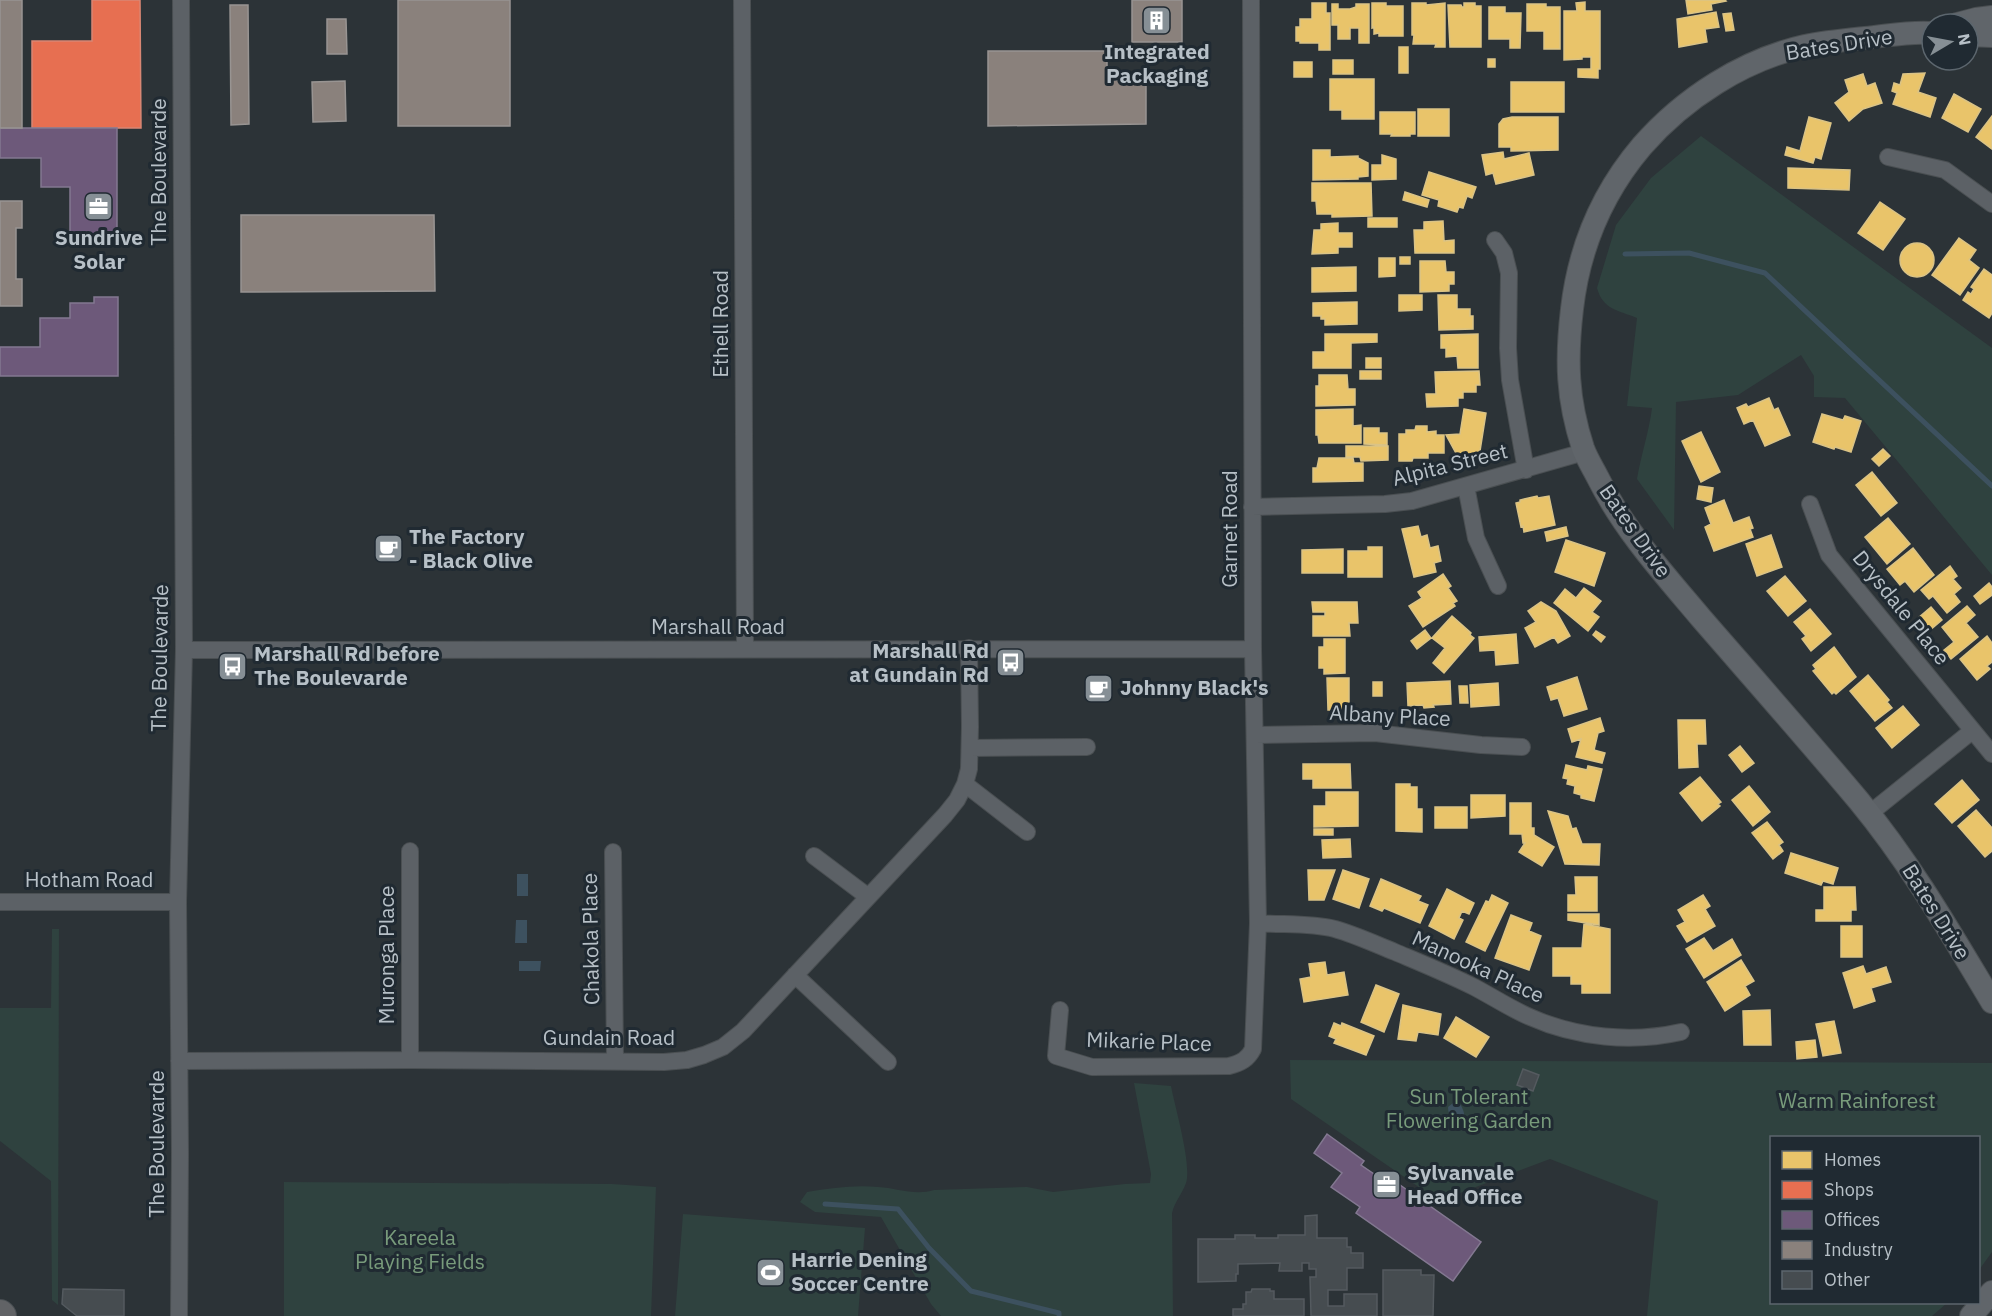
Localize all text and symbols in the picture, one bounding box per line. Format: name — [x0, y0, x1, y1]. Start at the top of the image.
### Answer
building icon: Integrated Packaging — [1141, 5, 1173, 37]
north arrow — [1920, 12, 1980, 72]
street label: Bates Drive — [1783, 22, 1894, 66]
text: N — [1954, 32, 1976, 47]
place label: Integrated Packaging — [1104, 37, 1210, 89]
street label: The Boulevarde — [144, 98, 172, 246]
office icon: Sundrive Solar — [83, 191, 115, 223]
place label: Sundrive Solar — [55, 223, 143, 275]
street label: Ethell Road — [706, 270, 734, 378]
street label: Alpita Street — [1389, 436, 1510, 492]
street label: Garnet Road — [1215, 470, 1243, 588]
street label: Bates Drive — [1593, 478, 1678, 583]
place label: The Factory - Black Olive — [409, 522, 533, 574]
cafe icon: The Factory - Black Olive — [372, 533, 404, 565]
street label: Drysdale Place — [1847, 544, 1957, 671]
street label: The Boulevarde — [144, 584, 174, 732]
street label: Marshall Road — [651, 612, 785, 640]
place label: Marshall Rd at Gundain Rd — [849, 636, 989, 688]
place label: Marshall Rd before The Boulevarde — [254, 639, 440, 691]
bus stop icon: Marshall Rd at Gundain Rd — [994, 647, 1026, 679]
bus stop icon: Marshall Rd before The Boulevarde — [217, 650, 249, 682]
cafe icon: Johnny Black's — [1083, 672, 1115, 704]
place label: Johnny Black's — [1120, 673, 1269, 701]
street label: Albany Place — [1329, 698, 1451, 732]
street label: Bates Drive — [1896, 858, 1977, 965]
street label: Hotham Road — [25, 865, 153, 893]
street label: Chakola Place — [575, 873, 605, 1005]
street label: Muronga Place — [372, 885, 400, 1025]
street label: Manooka Place — [1408, 923, 1549, 1009]
street label: Gundain Road — [543, 1023, 675, 1051]
street label: Mikarie Place — [1086, 1025, 1212, 1057]
street label: The Boulevarde — [142, 1070, 170, 1218]
park label: Sun Tolerant Flowering Garden — [1386, 1082, 1552, 1134]
park label: Warm Rainforest — [1778, 1086, 1936, 1114]
legend — [1770, 1136, 1980, 1304]
text: Homes — [1824, 1148, 1881, 1171]
place label: Sylvanvale Head Office — [1407, 1158, 1523, 1210]
office icon: Sylvanvale Head Office — [1370, 1169, 1402, 1201]
text: Shops — [1824, 1178, 1874, 1201]
text: Offices — [1824, 1208, 1880, 1231]
park label: Kareela Playing Fields — [355, 1223, 485, 1275]
text: Industry — [1824, 1238, 1893, 1261]
place label: Harrie Dening Soccer Centre — [791, 1245, 929, 1297]
sports icon: Harrie Dening Soccer Centre — [754, 1256, 786, 1288]
text: Other — [1824, 1268, 1870, 1291]

